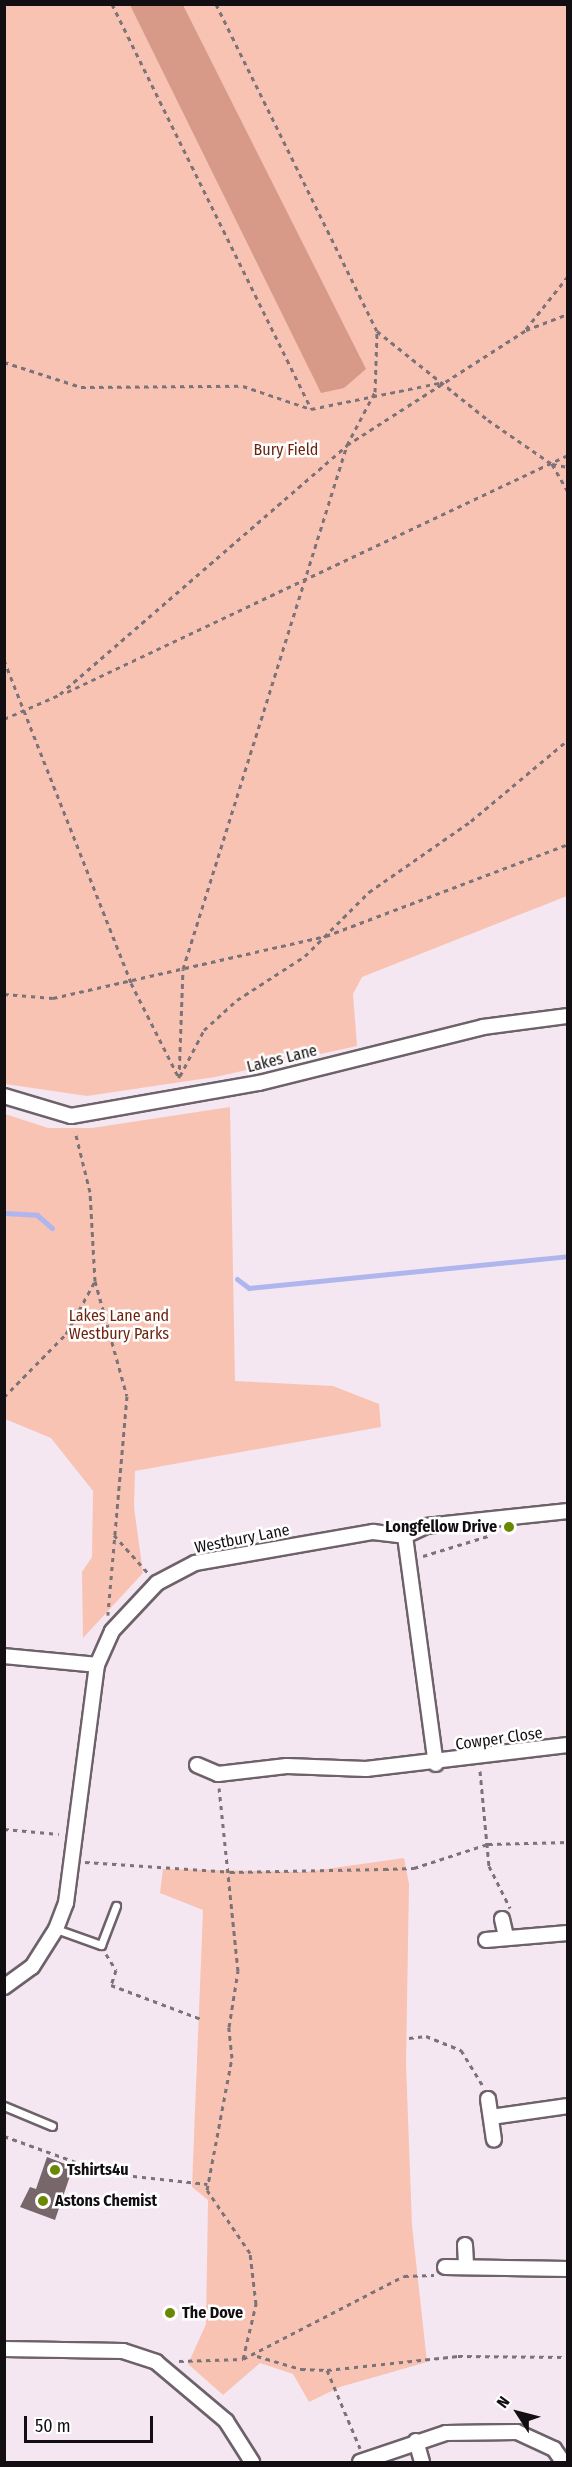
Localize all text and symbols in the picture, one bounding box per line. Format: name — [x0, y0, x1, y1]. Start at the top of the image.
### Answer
park label: Bury Field — [254, 440, 318, 460]
street label: Lakes Lane — [245, 1041, 319, 1077]
park label: Lakes Lane and Westbury Parks — [69, 1306, 169, 1344]
place label: Longfellow Drive — [385, 1517, 497, 1537]
street label: Westbury Lane — [193, 1520, 291, 1558]
marker: Longfellow Drive — [502, 1520, 516, 1534]
street label: Cowper Close — [454, 1723, 544, 1755]
place label: Tshirts4u — [67, 2160, 129, 2180]
marker: Tshirts4u — [48, 2163, 62, 2177]
place label: Astons Chemist — [55, 2191, 157, 2211]
marker: Astons Chemist — [36, 2194, 50, 2208]
place label: The Dove — [182, 2303, 243, 2323]
marker: The Dove — [163, 2306, 177, 2320]
north arrow — [488, 2383, 548, 2443]
text: N — [493, 2393, 514, 2412]
scale bar — [27, 2404, 156, 2442]
text: 50 m — [35, 2415, 71, 2437]

